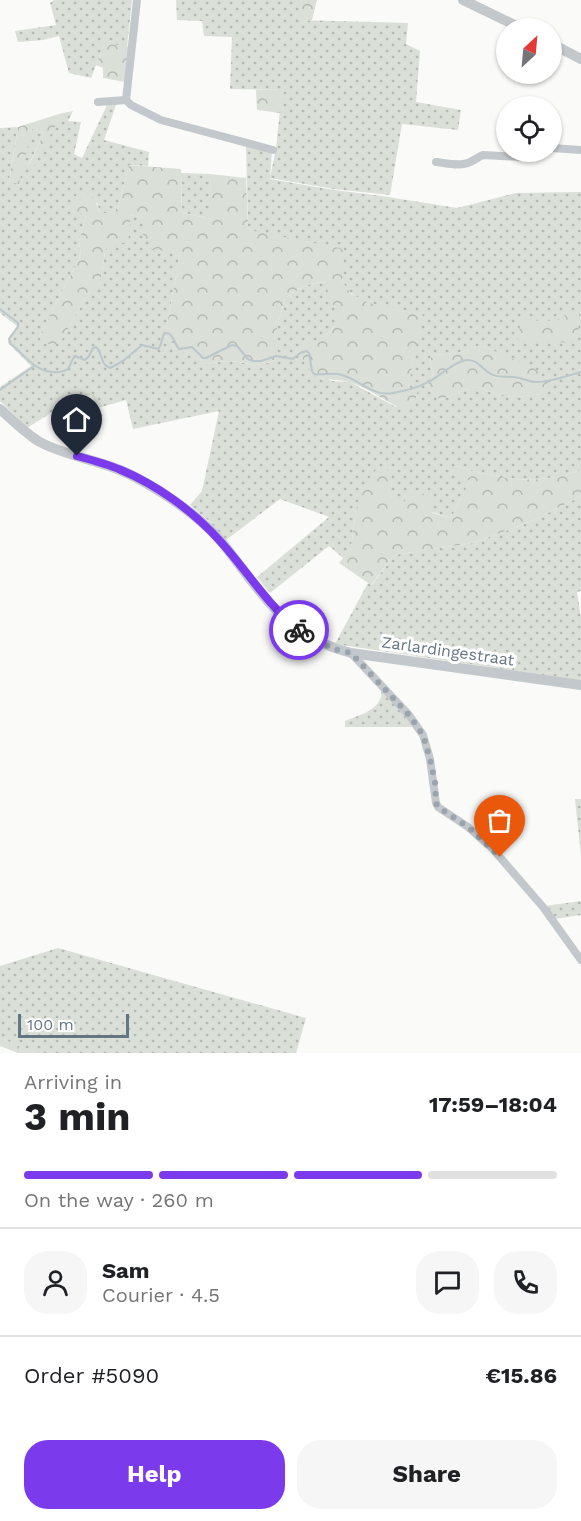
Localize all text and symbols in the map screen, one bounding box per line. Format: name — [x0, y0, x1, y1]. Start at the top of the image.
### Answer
north arrow — [496, 18, 562, 84]
map controls — [496, 18, 562, 162]
button: locate — [496, 96, 562, 162]
pin — [51, 394, 102, 456]
icon: home — [60, 403, 93, 436]
courier — [269, 600, 329, 660]
icon: bike — [283, 614, 316, 647]
street label: Zarlardingestraat — [380, 632, 516, 670]
pin — [474, 795, 525, 857]
icon: bag — [483, 804, 516, 837]
scale bar — [18, 1011, 129, 1038]
text: 100 m — [27, 1015, 74, 1034]
text: Arriving in — [24, 1070, 122, 1094]
text: 17:59–18:04 — [429, 1092, 557, 1117]
text: 3 min — [24, 1094, 131, 1139]
text: On the way · 260 m — [24, 1188, 214, 1212]
button: person — [24, 1251, 87, 1314]
button: chat — [416, 1251, 479, 1314]
button: phone — [494, 1251, 557, 1314]
text: Sam — [102, 1258, 150, 1283]
text: Courier · 4.5 — [102, 1283, 220, 1307]
text: Order #5090 — [24, 1363, 159, 1388]
text: €15.86 — [486, 1363, 557, 1388]
button: Help — [24, 1440, 285, 1509]
button: Share — [297, 1440, 557, 1509]

